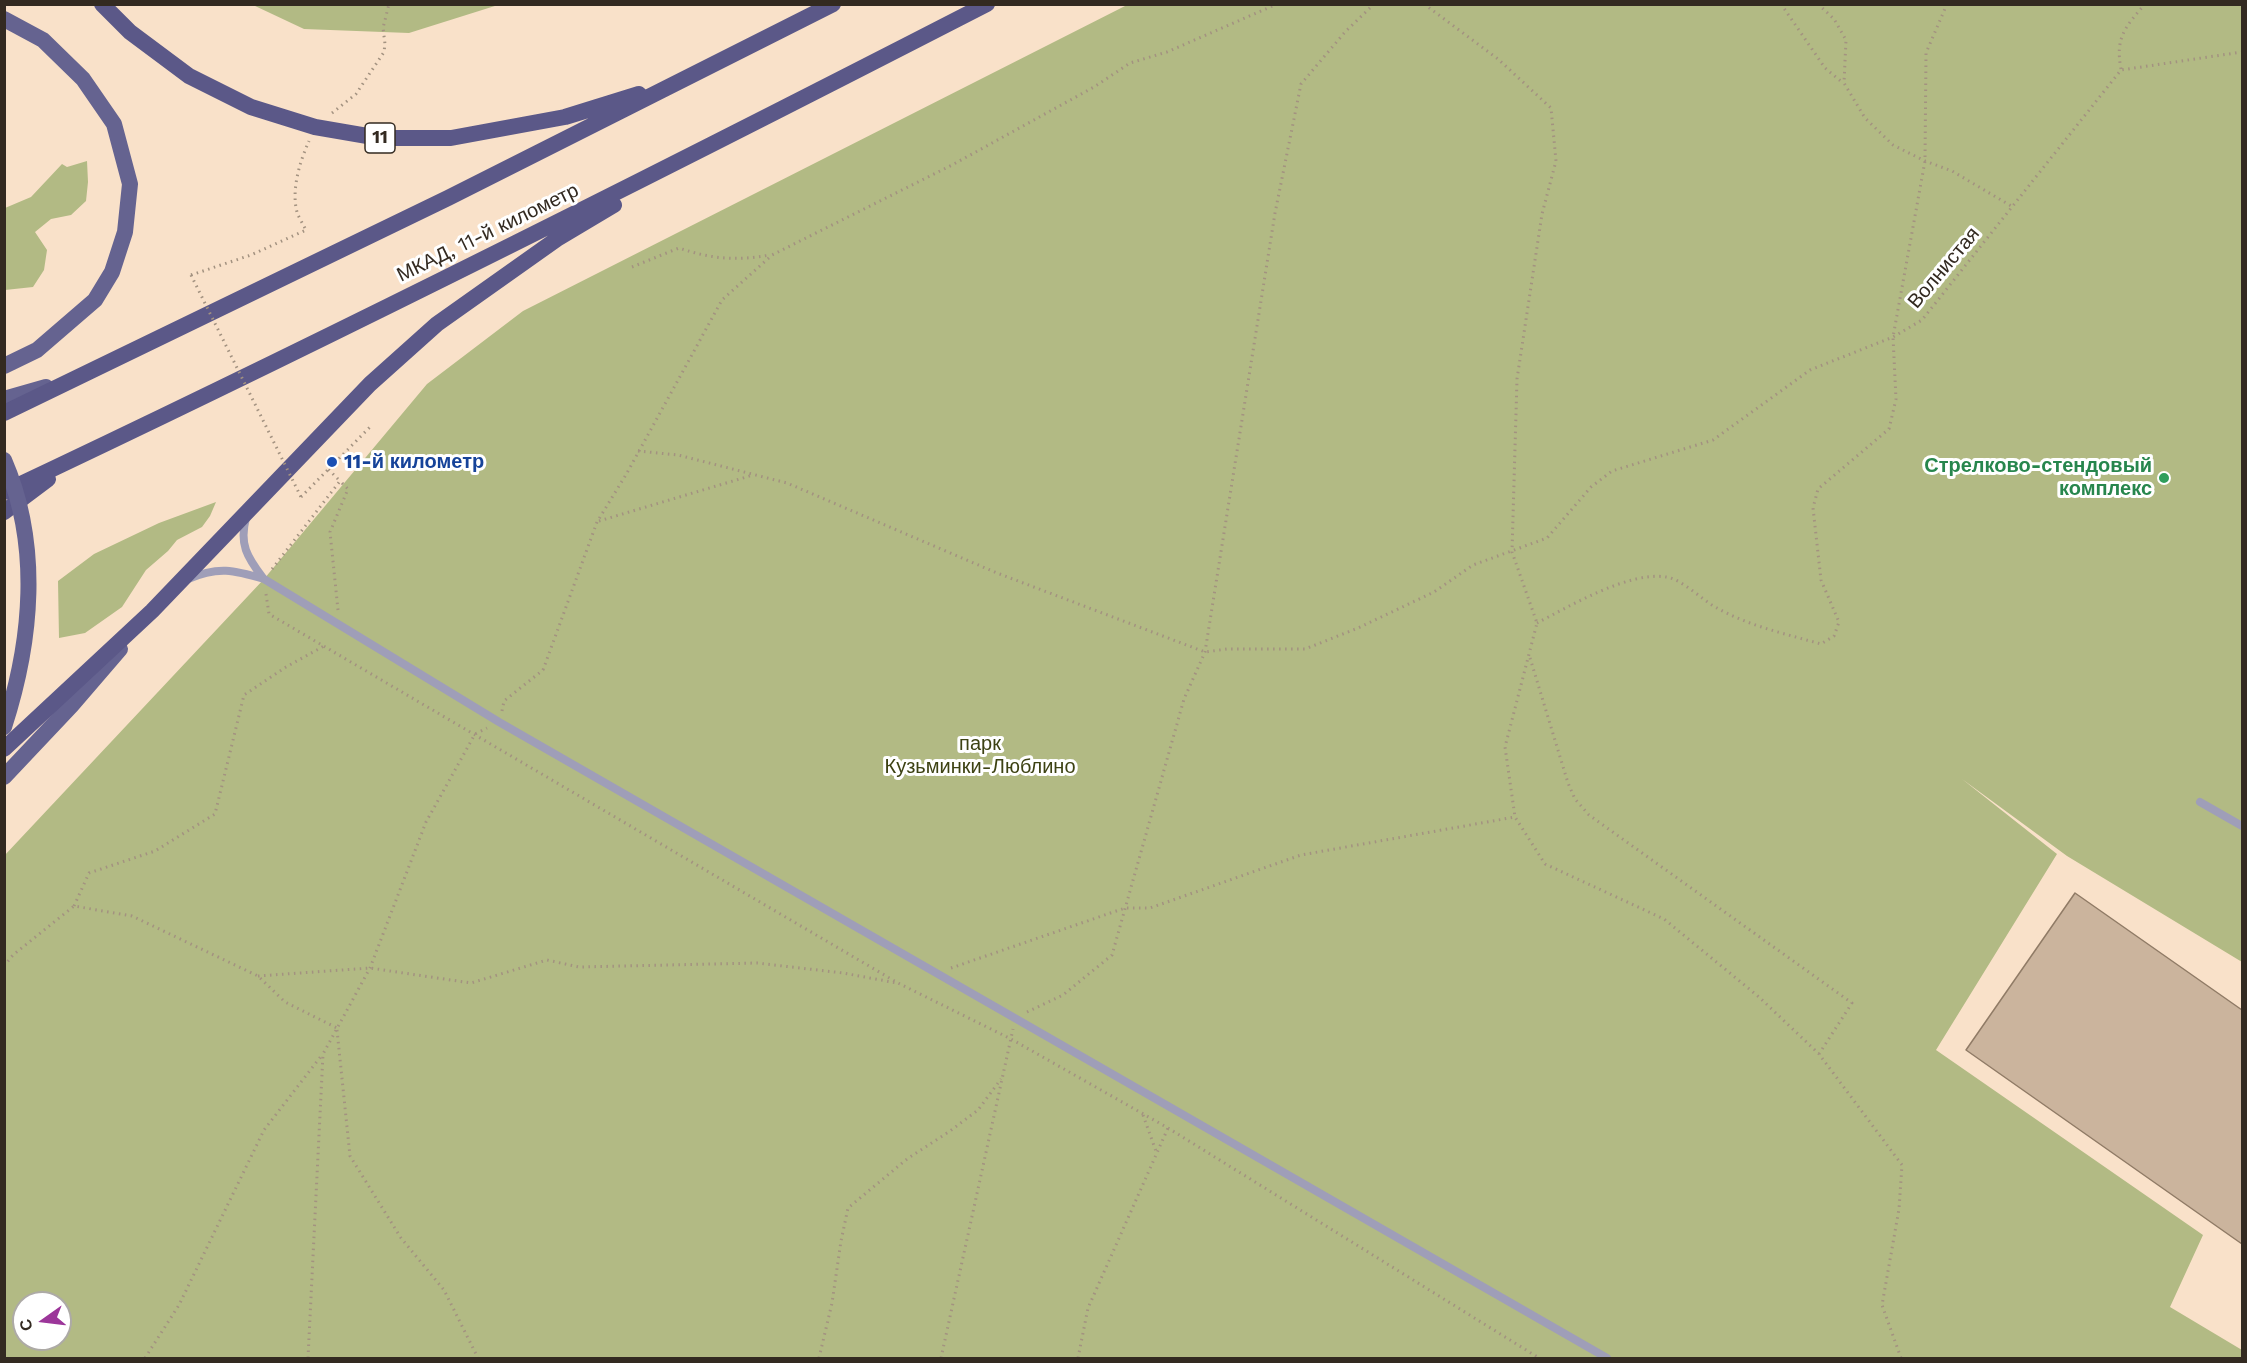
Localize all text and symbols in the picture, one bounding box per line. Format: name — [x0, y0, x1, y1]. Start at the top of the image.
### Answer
road number: 11 — [365, 123, 395, 153]
street label: МКАД, 11-й километр — [393, 179, 583, 287]
street label: Волнистая — [1903, 222, 1985, 314]
place label: 11-й километр — [344, 450, 484, 474]
place label: Стрелково-стендовый комплекс — [1924, 454, 2152, 501]
marker: 11-й километр — [325, 455, 339, 469]
marker: Стрелково-стендовый комплекс — [2157, 471, 2171, 485]
park label: парк Кузьминки-Люблино — [884, 732, 1076, 779]
north arrow — [12, 1291, 72, 1351]
text: С — [15, 1317, 37, 1333]

